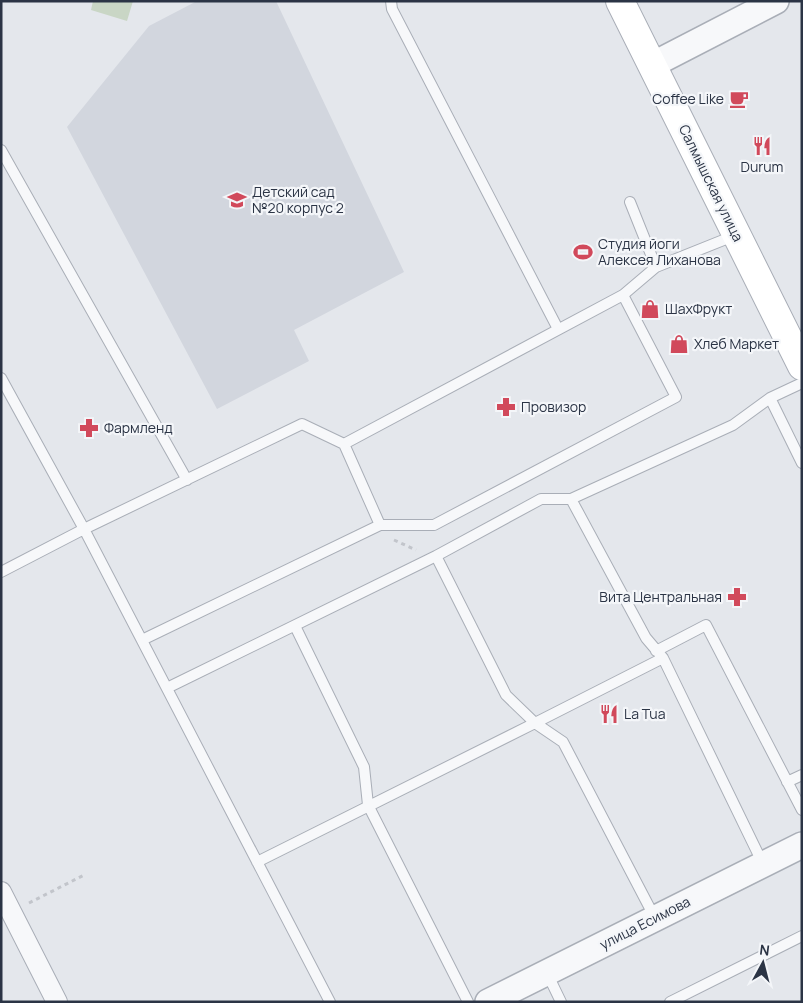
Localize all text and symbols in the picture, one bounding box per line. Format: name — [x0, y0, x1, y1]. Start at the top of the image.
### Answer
cafe icon: Coffee Like — [728, 88, 750, 110]
place label: Coffee Like — [652, 89, 724, 108]
street label: Салмышская улица — [675, 121, 748, 245]
restaurant icon: Durum — [751, 135, 773, 157]
place label: Durum — [741, 157, 784, 176]
place label: Детский сад №20 корпус 2 — [252, 182, 344, 217]
school or university icon: Детский сад №20 корпус 2 — [226, 189, 248, 211]
place label: Студия йоги Алексея Лиханова — [598, 234, 721, 269]
sports icon: Студия йоги Алексея Лиханова — [572, 241, 594, 263]
shop icon: ШахФрукт — [639, 298, 661, 320]
place label: ШахФрукт — [665, 299, 732, 318]
shop icon: Хлеб Маркет — [668, 333, 690, 355]
place label: Хлеб Маркет — [694, 334, 779, 353]
pharmacy icon: Провизор — [495, 396, 517, 418]
place label: Провизор — [521, 397, 586, 416]
pharmacy icon: Фармленд — [78, 417, 100, 439]
place label: Фармленд — [104, 418, 173, 437]
pharmacy icon: Вита Центральная — [726, 586, 748, 608]
place label: Вита Центральная — [599, 587, 722, 606]
restaurant icon: La Tua — [598, 703, 620, 725]
place label: La Tua — [624, 704, 665, 723]
street label: улица Есимова — [596, 892, 693, 954]
north arrow — [738, 938, 788, 988]
text: N — [758, 940, 771, 960]

